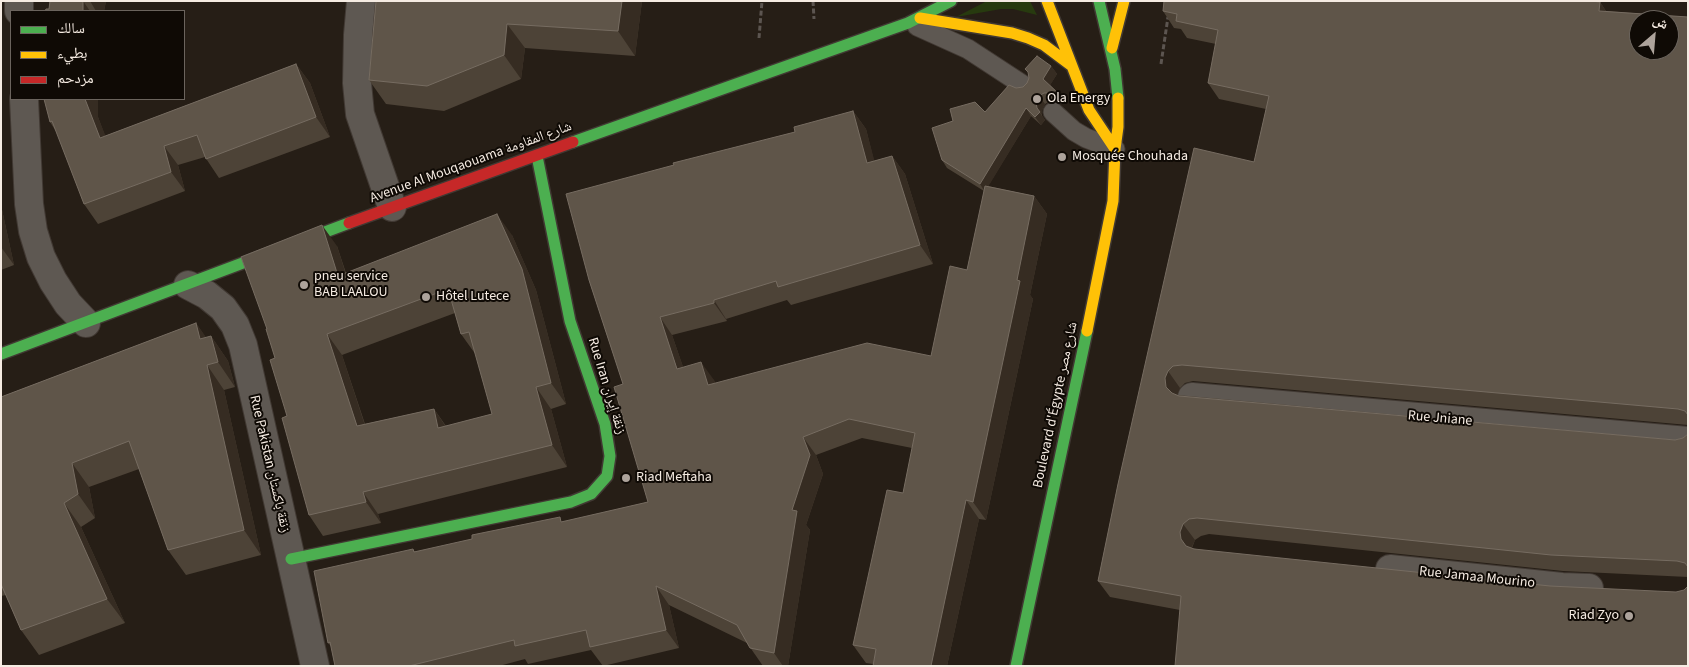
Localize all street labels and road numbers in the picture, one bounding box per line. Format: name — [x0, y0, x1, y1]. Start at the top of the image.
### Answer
street label: Avenue Al Mouqaouama شارع المقاومة — [368, 119, 574, 207]
street label: Boulevard d'Égypte شارع مصر — [1030, 320, 1082, 490]
street label: Rue Iran زنقة إيران — [583, 336, 629, 436]
street label: Rue Pakistan زنقة باكستان — [245, 394, 293, 534]
street label: Rue Jniane — [1407, 408, 1473, 430]
street label: Rue Jamaa Mourino — [1418, 564, 1536, 592]

